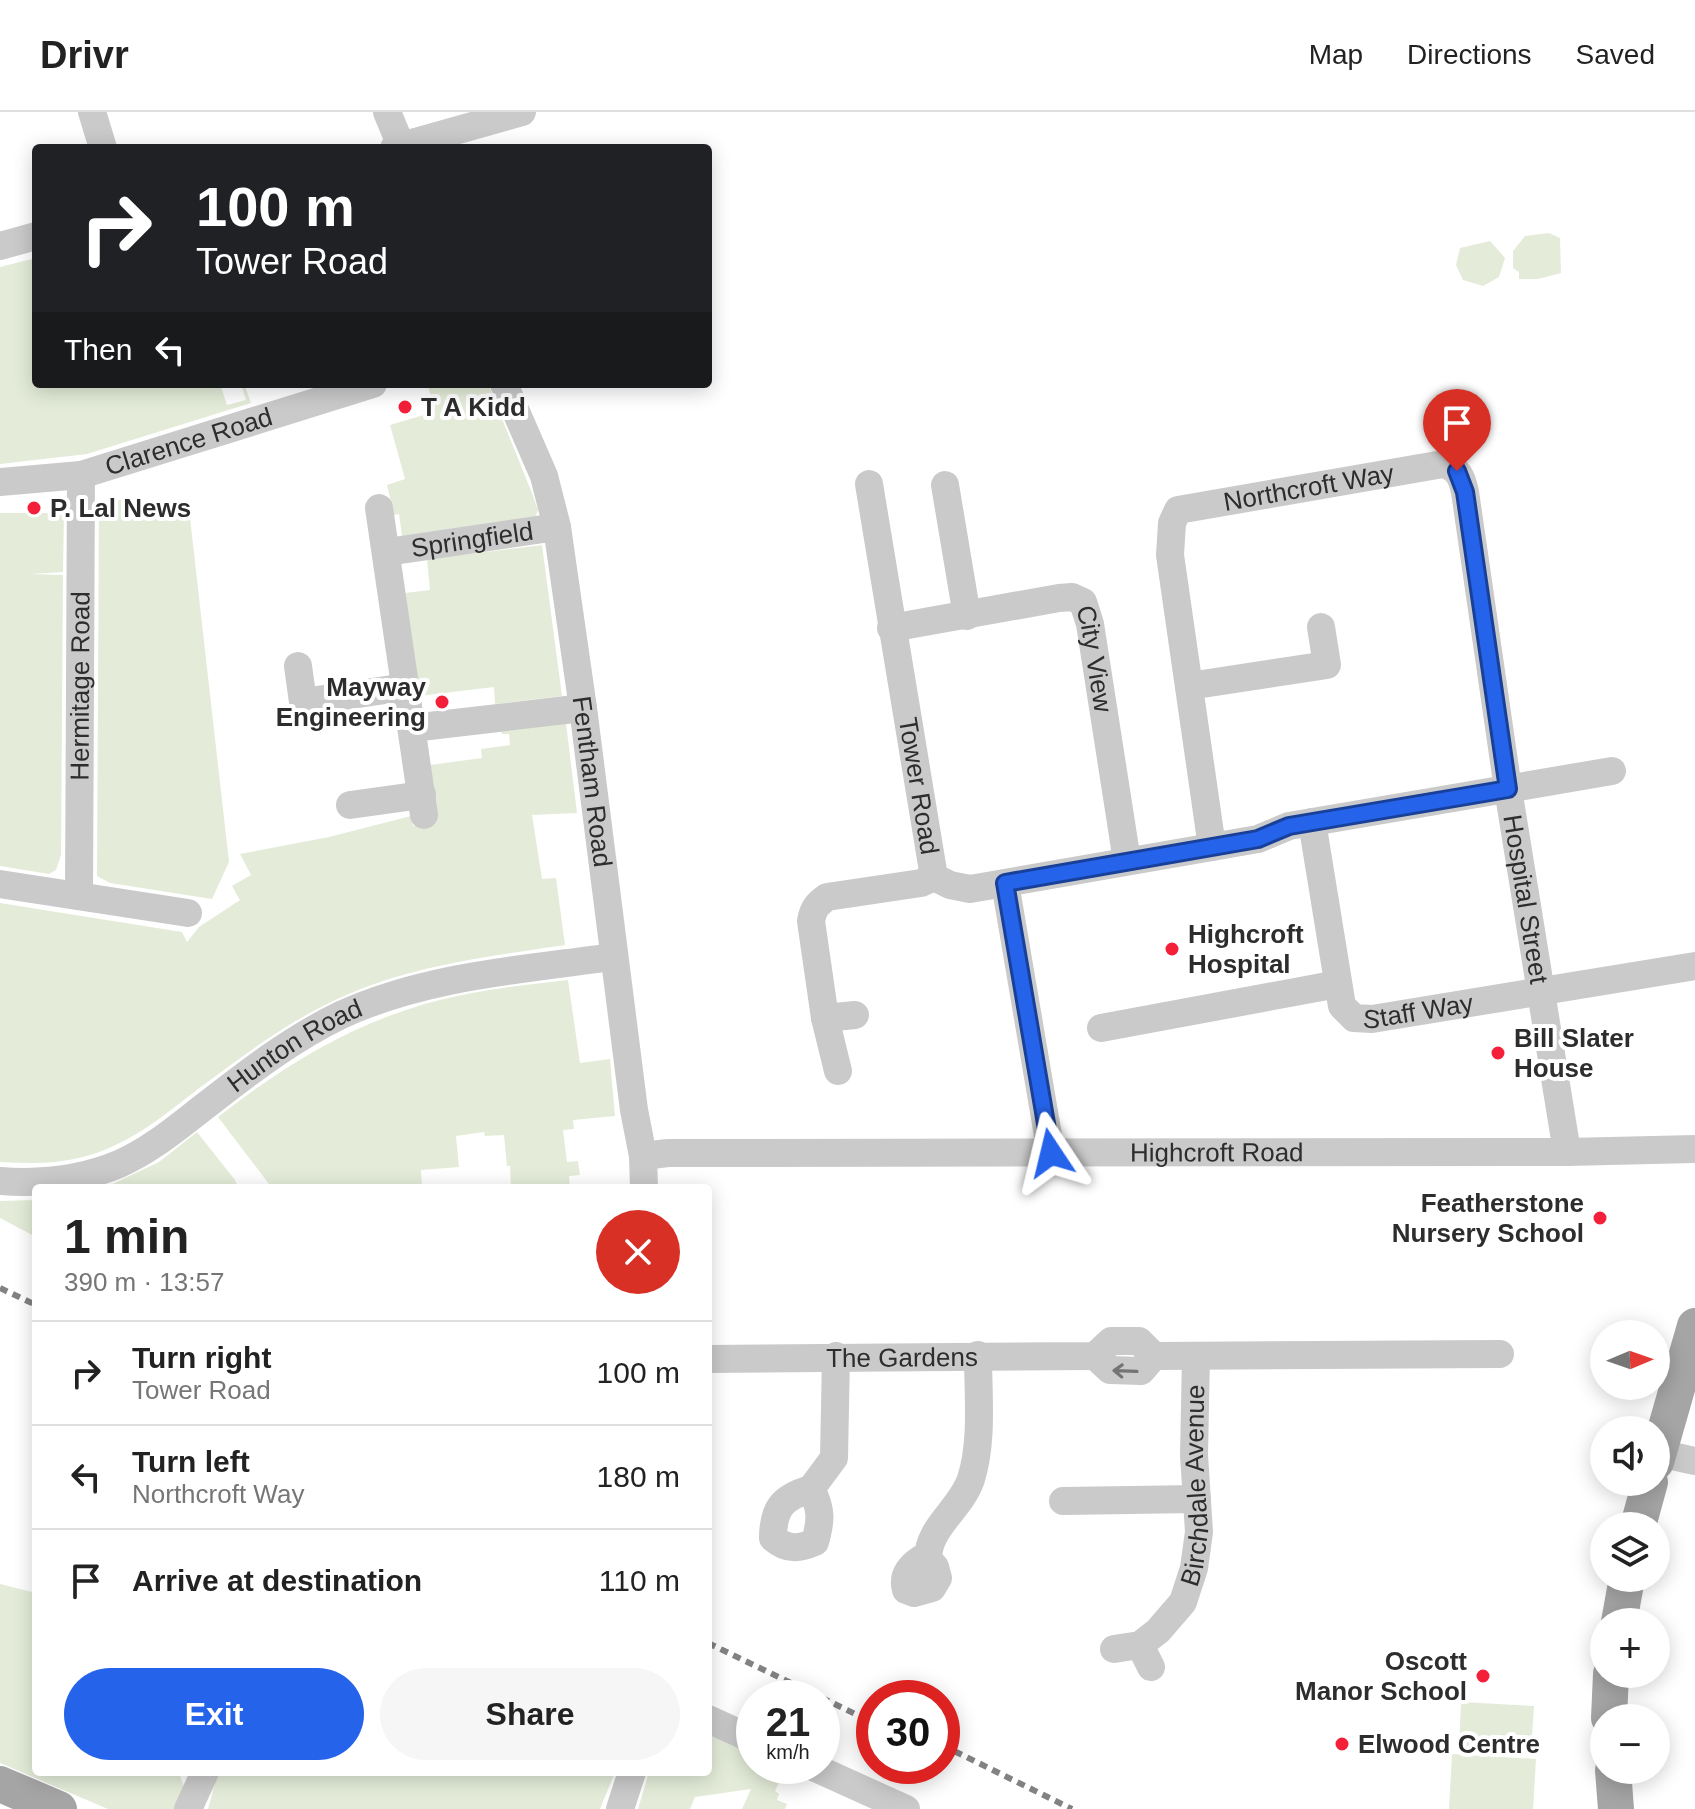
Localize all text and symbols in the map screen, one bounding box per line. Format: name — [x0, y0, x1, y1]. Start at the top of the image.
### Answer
text: Drivr — [40, 34, 129, 76]
text: Map — [1309, 39, 1363, 70]
text: Directions — [1407, 39, 1532, 70]
text: Saved — [1576, 39, 1655, 70]
text: 100 m — [196, 175, 355, 238]
icon: right — [64, 176, 168, 280]
text: Tower Road — [196, 241, 388, 282]
icon: left — [148, 328, 192, 372]
text: Then — [64, 333, 132, 366]
pin — [1423, 389, 1491, 471]
place label: T A Kidd — [421, 392, 526, 422]
marker: T A Kidd — [396, 398, 414, 416]
street label: Clarence Road — [101, 401, 276, 482]
icon: arrive — [1435, 401, 1479, 445]
street label: Northcroft Way — [1221, 458, 1396, 517]
place label: P. Lal News — [50, 493, 191, 523]
marker: P. Lal News — [25, 499, 43, 517]
street label: Springfield — [409, 516, 535, 563]
street label: Hermitage Road — [65, 591, 95, 781]
street label: City View — [1070, 602, 1119, 715]
place label: Mayway Engineering — [276, 672, 427, 732]
marker: Mayway Engineering — [433, 693, 451, 711]
street label: Fentham Road — [566, 694, 618, 869]
street label: Tower Road — [893, 715, 945, 857]
street label: Hospital Street — [1497, 813, 1555, 987]
place label: Highcroft Hospital — [1188, 919, 1304, 979]
marker: Highcroft Hospital — [1163, 940, 1181, 958]
street label: Staff Way — [1362, 988, 1475, 1034]
street label: Hunton Road — [221, 993, 366, 1098]
place label: Bill Slater House — [1514, 1023, 1634, 1083]
marker: Bill Slater House — [1489, 1044, 1507, 1062]
position arrow — [1009, 1111, 1093, 1195]
street label: Highcroft Road — [1130, 1137, 1304, 1167]
place label: Featherstone Nursery School — [1392, 1188, 1584, 1248]
marker: Featherstone Nursery School — [1591, 1209, 1609, 1227]
text: 1 min — [64, 1210, 189, 1263]
button: close — [596, 1210, 680, 1294]
text: 390 m · 13:57 — [64, 1267, 224, 1297]
north arrow — [1590, 1320, 1670, 1400]
map controls — [1590, 1320, 1670, 1784]
text: Turn right — [132, 1341, 271, 1374]
street label: The Gardens — [826, 1342, 978, 1373]
icon: right — [64, 1351, 108, 1395]
text: 100 m — [597, 1356, 680, 1389]
one-way arrow — [1112, 1363, 1139, 1378]
text: Tower Road — [132, 1375, 271, 1405]
street label: Birchdale Avenue — [1174, 1384, 1215, 1590]
button: sound — [1590, 1416, 1670, 1496]
text: Turn left — [132, 1445, 250, 1478]
icon: left — [64, 1455, 108, 1499]
text: 180 m — [597, 1460, 680, 1493]
text: Northcroft Way — [132, 1479, 304, 1509]
button: layers — [1590, 1512, 1670, 1592]
icon: arrive — [64, 1559, 108, 1603]
text: Arrive at destination — [132, 1564, 422, 1597]
text: 110 m — [599, 1564, 680, 1597]
button: + — [1590, 1608, 1670, 1688]
place label: Oscott Manor School — [1295, 1646, 1467, 1706]
marker: Oscott Manor School — [1474, 1667, 1492, 1685]
button: Exit — [64, 1668, 364, 1760]
button: Share — [380, 1668, 680, 1760]
speed limit sign: 30 — [856, 1680, 960, 1784]
text: 21 — [766, 1700, 810, 1744]
button: − — [1590, 1704, 1670, 1784]
place label: Elwood Centre — [1358, 1729, 1540, 1759]
marker: Elwood Centre — [1333, 1735, 1351, 1753]
text: km/h — [766, 1741, 810, 1763]

